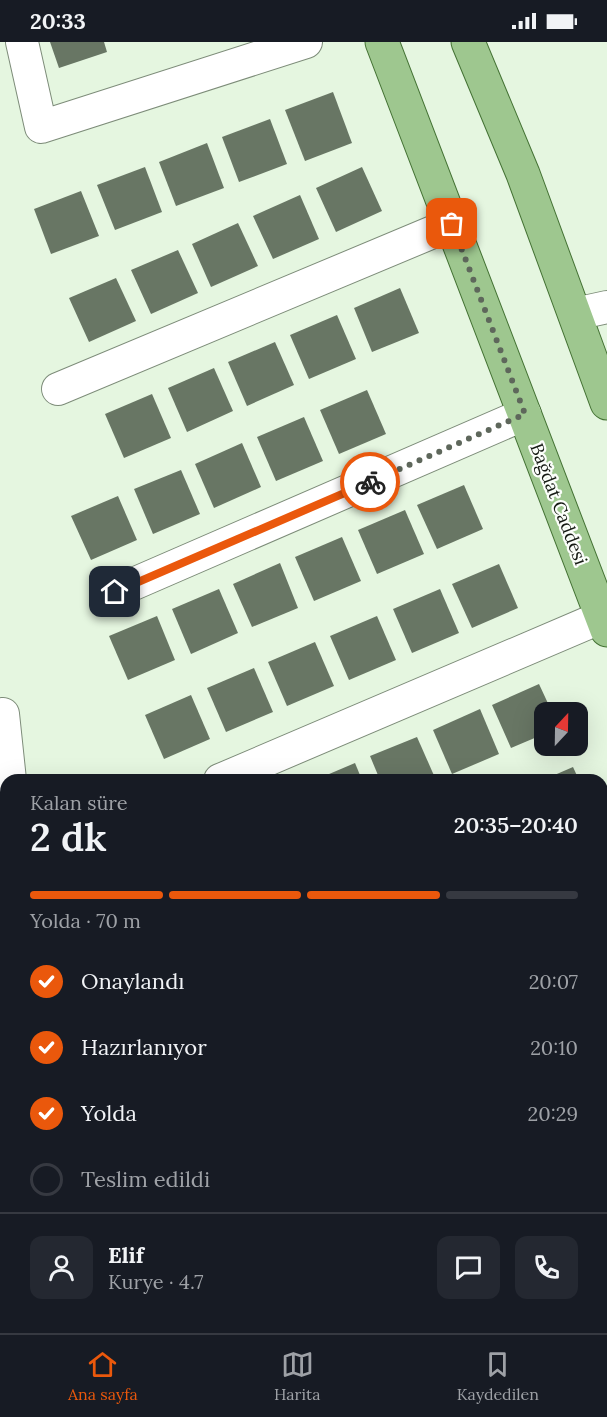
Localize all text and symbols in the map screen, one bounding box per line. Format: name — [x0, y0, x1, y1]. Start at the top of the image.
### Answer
text: 20:33 — [30, 7, 86, 35]
pin — [426, 198, 477, 249]
icon: bag — [435, 207, 468, 240]
street label: Bağdat Caddesi — [525, 440, 593, 568]
courier — [340, 452, 400, 512]
icon: bike — [354, 466, 387, 499]
pin — [89, 566, 140, 617]
icon: home — [98, 575, 131, 608]
north arrow — [534, 702, 588, 756]
map controls — [534, 702, 588, 756]
text: Kalan süre — [30, 790, 128, 815]
text: 20:35–20:40 — [454, 811, 578, 839]
text: 2 dk — [30, 812, 107, 862]
text: Yolda · 70 m — [30, 908, 141, 933]
icon: check — [30, 965, 63, 998]
text: Onaylandı — [81, 967, 185, 995]
text: 20:07 — [529, 969, 578, 994]
icon: check — [30, 1031, 63, 1064]
text: Hazırlanıyor — [81, 1033, 207, 1061]
text: 20:10 — [530, 1035, 578, 1060]
icon: check — [30, 1097, 63, 1130]
text: Yolda — [81, 1099, 137, 1127]
text: 20:29 — [528, 1101, 578, 1126]
text: Teslim edildi — [81, 1165, 210, 1193]
button: person — [30, 1236, 93, 1299]
button: chat — [437, 1236, 500, 1299]
button: phone — [515, 1236, 578, 1299]
text: Elif — [108, 1241, 144, 1269]
text: Kurye · 4.7 — [108, 1269, 203, 1294]
tab: Ana sayfa — [68, 1348, 138, 1404]
tab: Harita — [274, 1348, 321, 1404]
tab: Kaydedilen — [457, 1348, 539, 1404]

